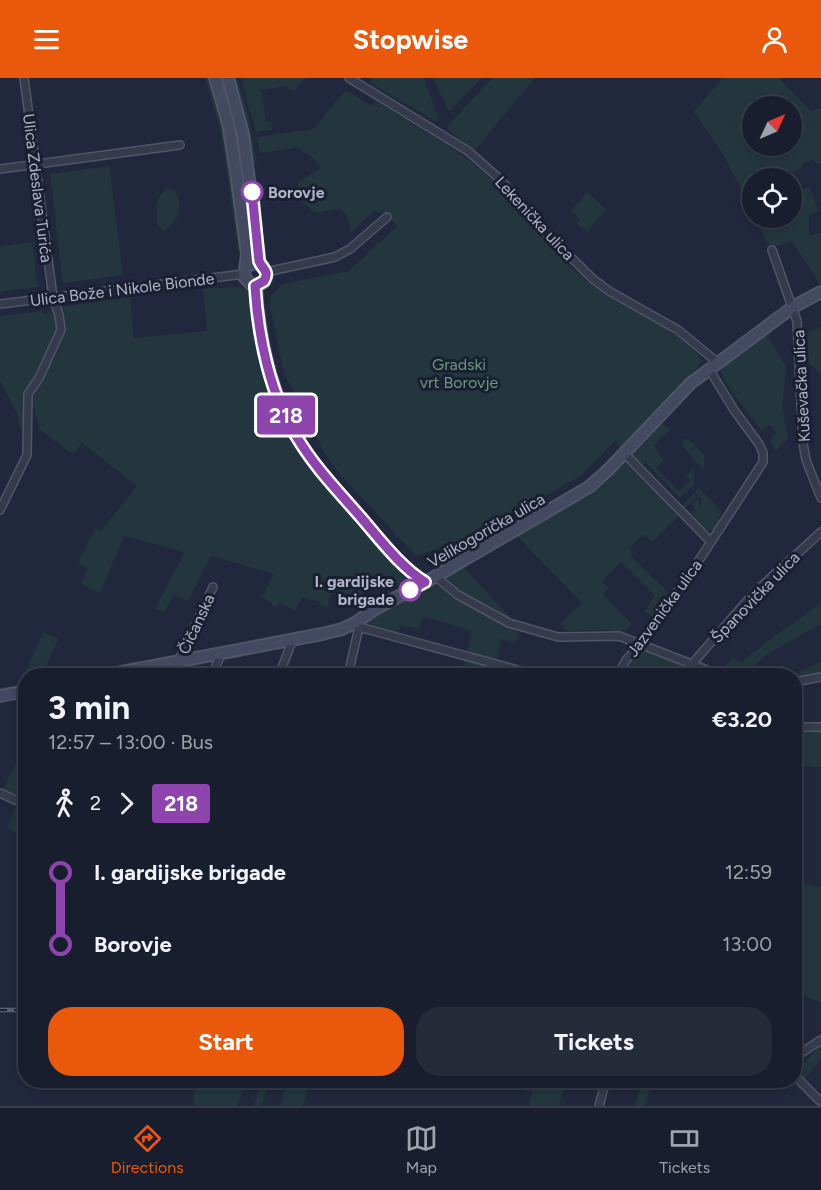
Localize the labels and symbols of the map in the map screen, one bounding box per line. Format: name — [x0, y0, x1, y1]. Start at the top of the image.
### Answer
north arrow — [742, 96, 802, 156]
street label: Ulica Zdeslava Turića — [19, 113, 56, 264]
street label: Lekenička ulica — [491, 173, 578, 264]
marker: Borovje — [241, 181, 263, 203]
place label: Borovje — [268, 183, 325, 202]
street label: Ulica Bože i Nikole Bionde — [29, 269, 216, 310]
street label: Kuševačka ulica — [789, 329, 814, 443]
park label: Gradski vrt Borovje — [420, 355, 499, 392]
line badge: 218 — [252, 396, 320, 434]
street label: Velikogorička ulica — [424, 489, 548, 572]
street label: Španovička ulica — [707, 548, 803, 647]
street label: Jazvenička ulica — [623, 556, 706, 660]
place label: I. gardijske brigade — [315, 572, 394, 609]
marker: I. gardijske brigade — [399, 579, 421, 601]
street label: Čičanska — [174, 591, 219, 657]

